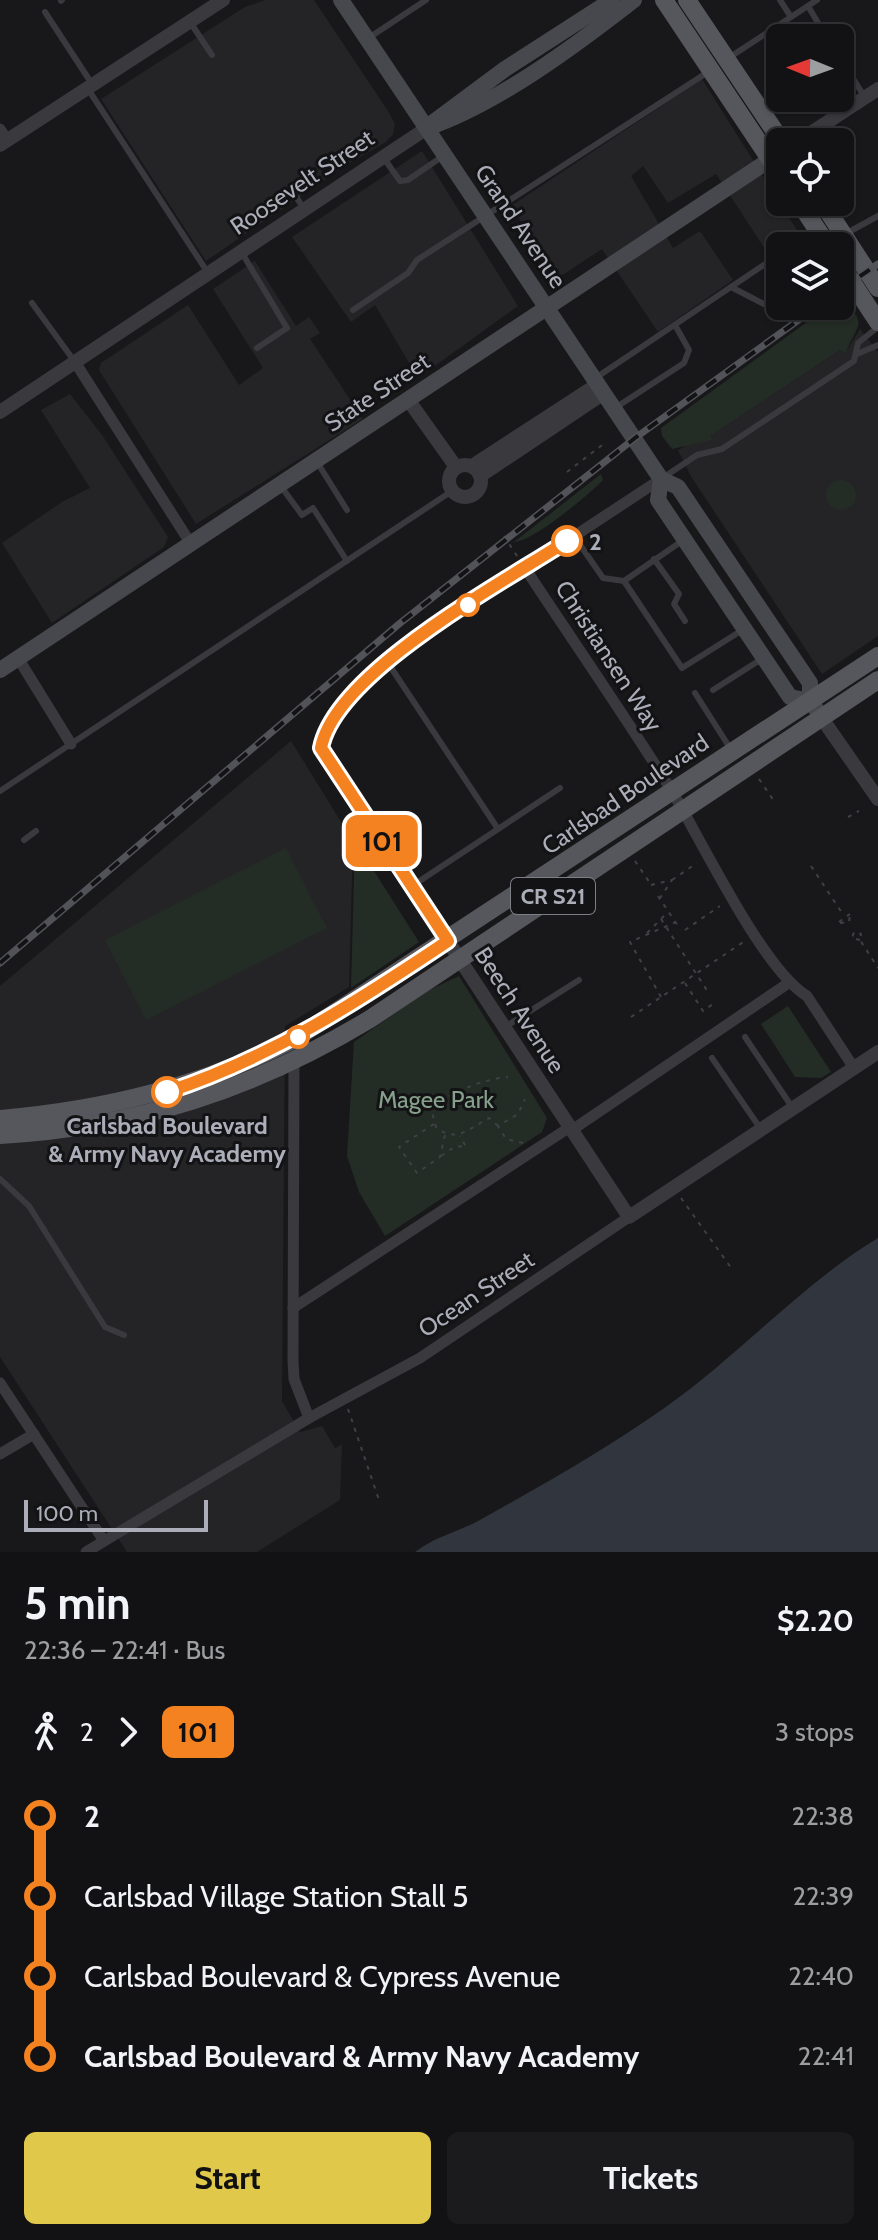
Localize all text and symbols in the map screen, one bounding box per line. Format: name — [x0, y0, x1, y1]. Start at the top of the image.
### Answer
north arrow — [766, 24, 854, 112]
map controls — [766, 24, 854, 320]
street label: Roosevelt Street — [225, 123, 379, 241]
button: locate — [766, 128, 854, 216]
street label: Grand Avenue — [469, 159, 573, 293]
button: layers — [766, 232, 854, 320]
street label: State Street — [319, 346, 435, 438]
marker: 2 — [552, 526, 582, 556]
place label: 2 — [589, 527, 602, 556]
street label: Christiansen Way — [549, 575, 669, 737]
unlabelled marker — [457, 594, 479, 616]
street label: Carlsbad Boulevard — [536, 728, 714, 860]
line badge: 101 — [336, 815, 428, 867]
text: 101 — [362, 824, 402, 858]
road number: CR S21 — [511, 878, 595, 914]
street label: Beech Avenue — [469, 942, 571, 1078]
unlabelled marker — [287, 1026, 309, 1048]
marker: Carlsbad Boulevard & Army Navy Academy — [152, 1077, 182, 1107]
park label: Magee Park — [378, 1085, 494, 1114]
place label: Carlsbad Boulevard & Army Navy Academy — [48, 1111, 286, 1168]
street label: Ocean Street — [413, 1245, 539, 1343]
scale bar — [24, 1496, 208, 1532]
text: 100 m — [36, 1500, 98, 1527]
text: 5 min — [24, 1577, 131, 1630]
text: $2.20 — [777, 1602, 854, 1639]
text: 22:36 – 22:41 · Bus — [24, 1634, 225, 1666]
icon: walk — [24, 1710, 68, 1754]
icon: forward — [106, 1710, 150, 1754]
text: 101 — [178, 1715, 218, 1749]
text: 2 — [80, 1716, 94, 1748]
text: 3 stops — [775, 1716, 854, 1748]
text: 2 — [84, 1798, 100, 1835]
text: 22:38 — [792, 1800, 854, 1832]
text: Carlsbad Village Station Stall 5 — [84, 1878, 468, 1915]
text: 22:39 — [793, 1880, 854, 1912]
text: Carlsbad Boulevard & Cypress Avenue — [84, 1958, 560, 1995]
text: 22:40 — [788, 1960, 854, 1992]
text: Carlsbad Boulevard & Army Navy Academy — [84, 2038, 639, 2075]
text: 22:41 — [798, 2040, 854, 2072]
button: Start — [24, 2132, 431, 2224]
button: Tickets — [447, 2132, 854, 2224]

